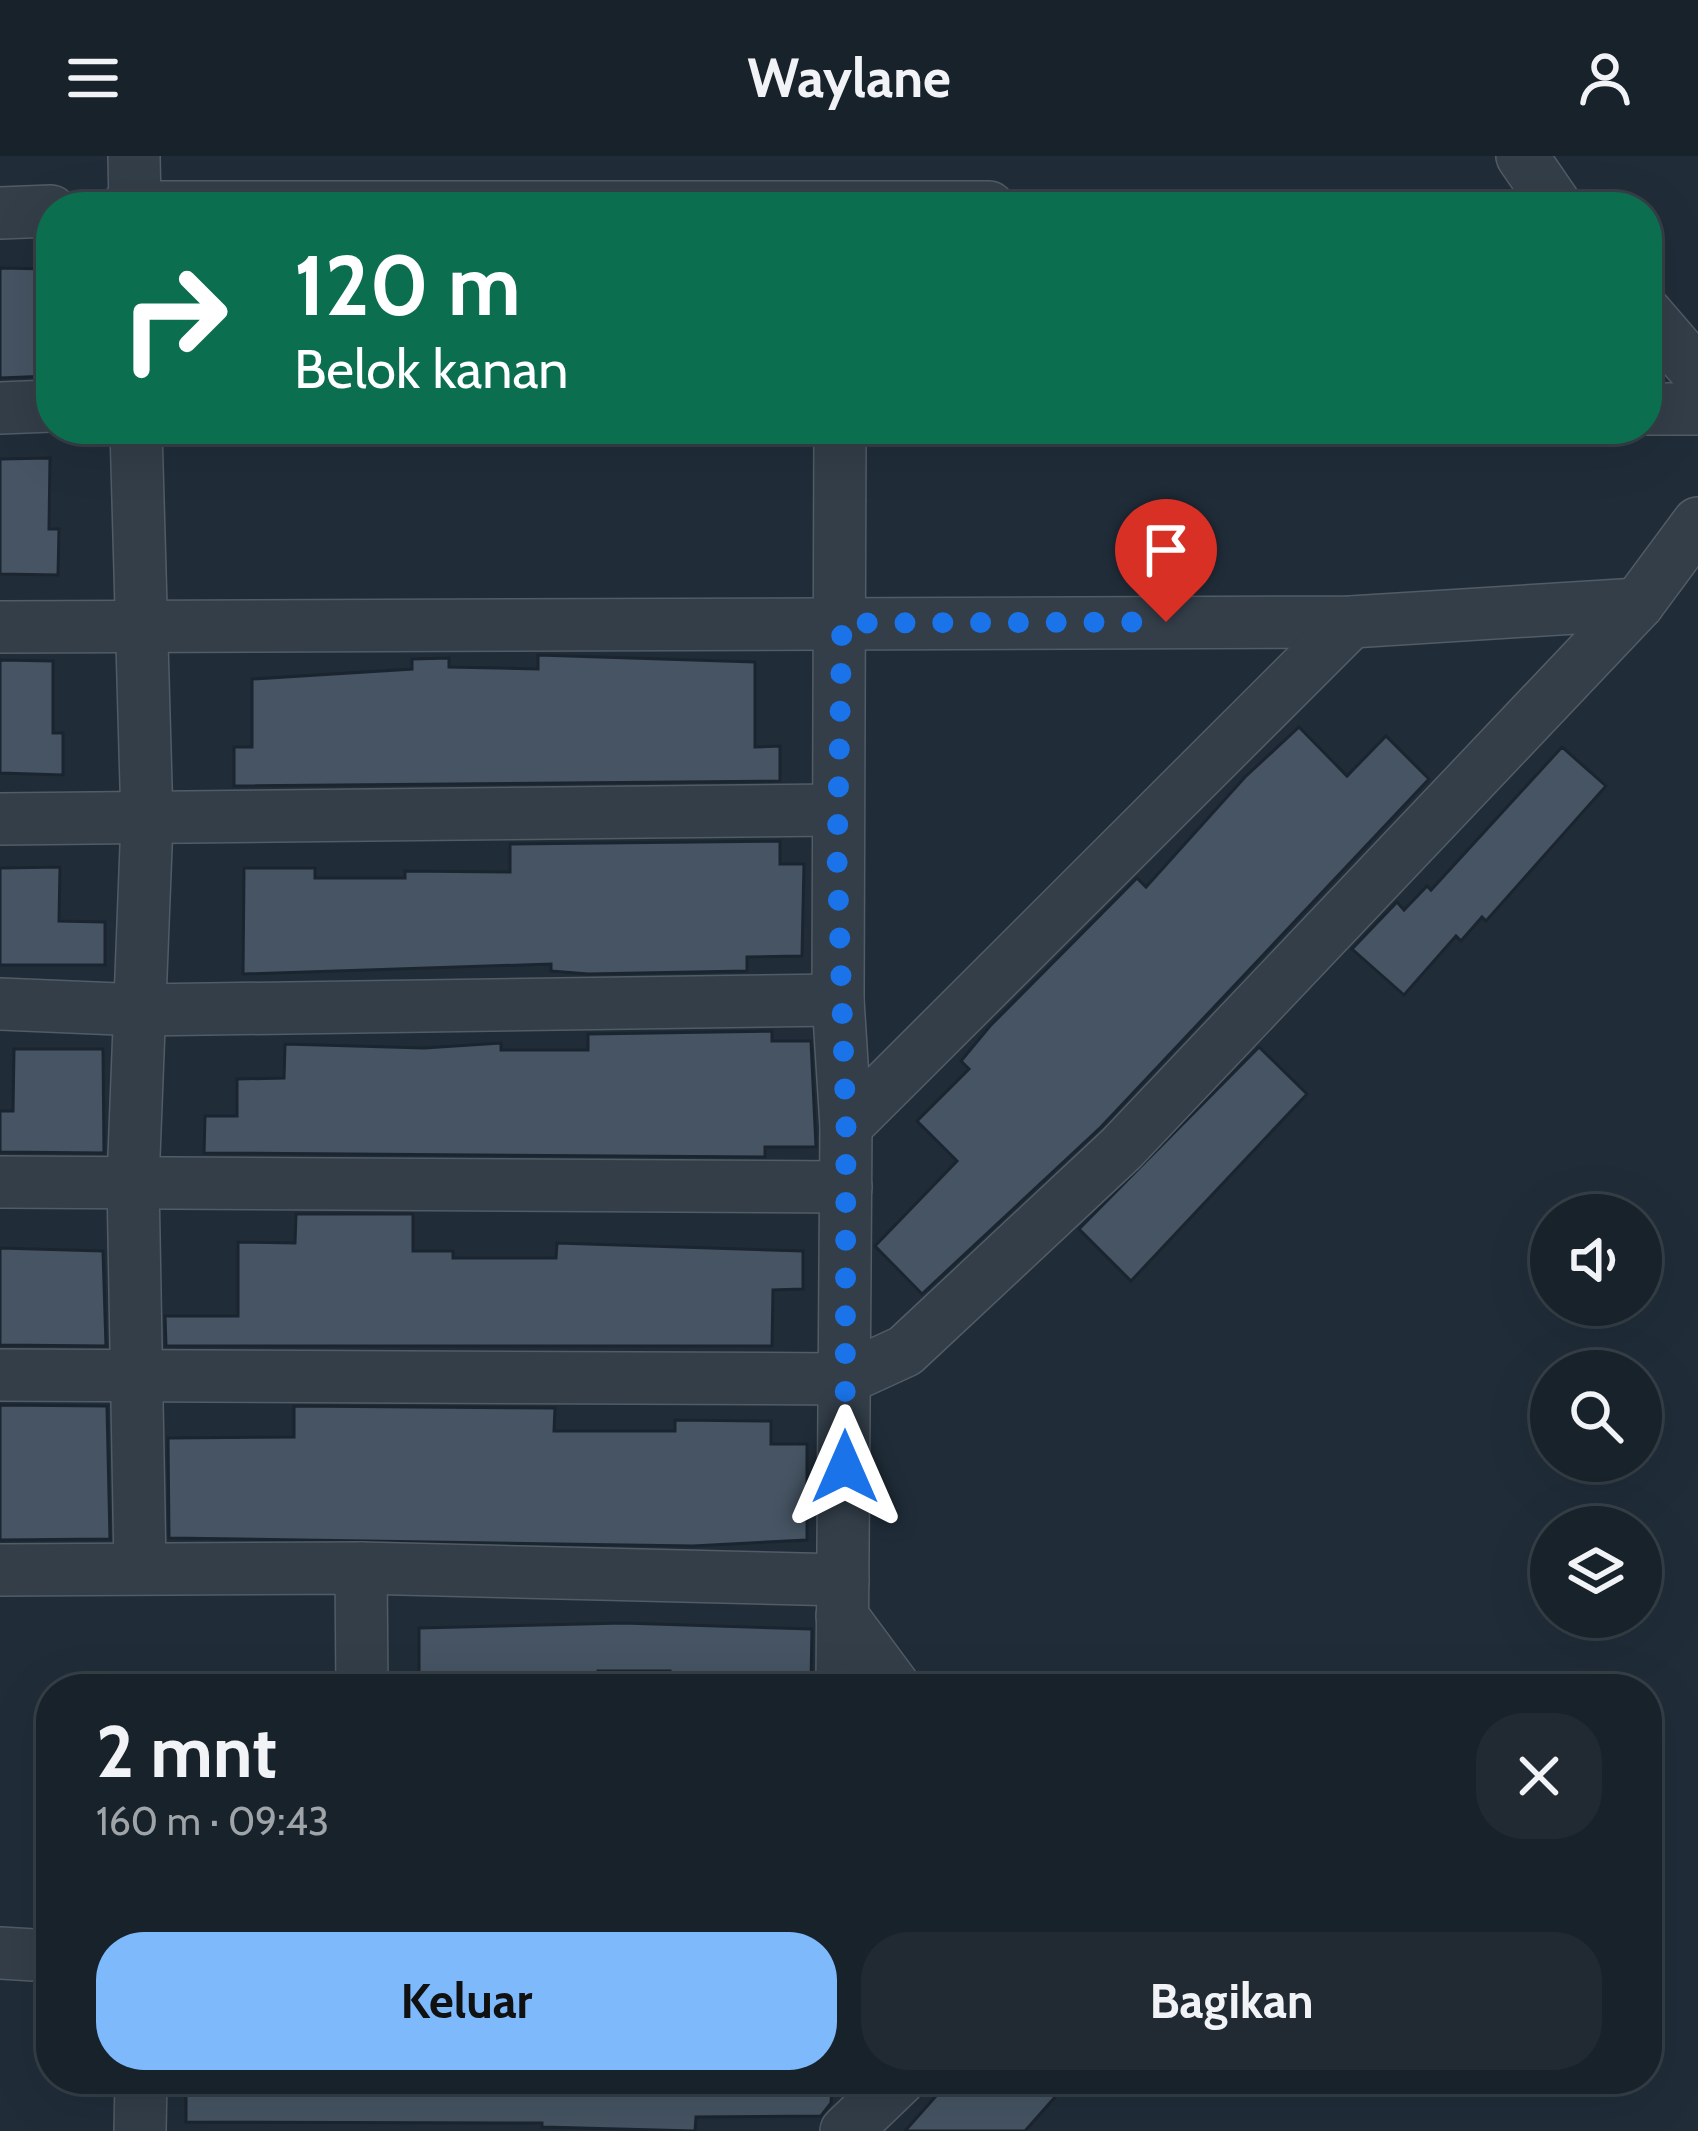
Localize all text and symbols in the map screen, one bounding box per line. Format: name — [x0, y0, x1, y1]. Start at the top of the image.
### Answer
icon: menu — [60, 45, 126, 111]
text: Waylane — [747, 45, 951, 111]
icon: person — [1572, 45, 1638, 111]
text: 120 m — [294, 234, 521, 336]
icon: right — [96, 240, 252, 396]
text: Belok kanan — [294, 336, 569, 402]
pin — [1115, 499, 1217, 622]
icon: arrive — [1133, 517, 1199, 583]
map controls — [1530, 1194, 1662, 1638]
button: sound — [1530, 1194, 1662, 1326]
button: search — [1530, 1350, 1662, 1482]
position arrow — [782, 1404, 908, 1530]
button: layers — [1530, 1506, 1662, 1638]
text: 2 mnt — [96, 1708, 277, 1795]
button: close — [1476, 1713, 1602, 1839]
text: 160 m · 09:43 — [96, 1797, 329, 1845]
button: Keluar — [96, 1932, 837, 2070]
button: Bagikan — [861, 1932, 1602, 2070]

